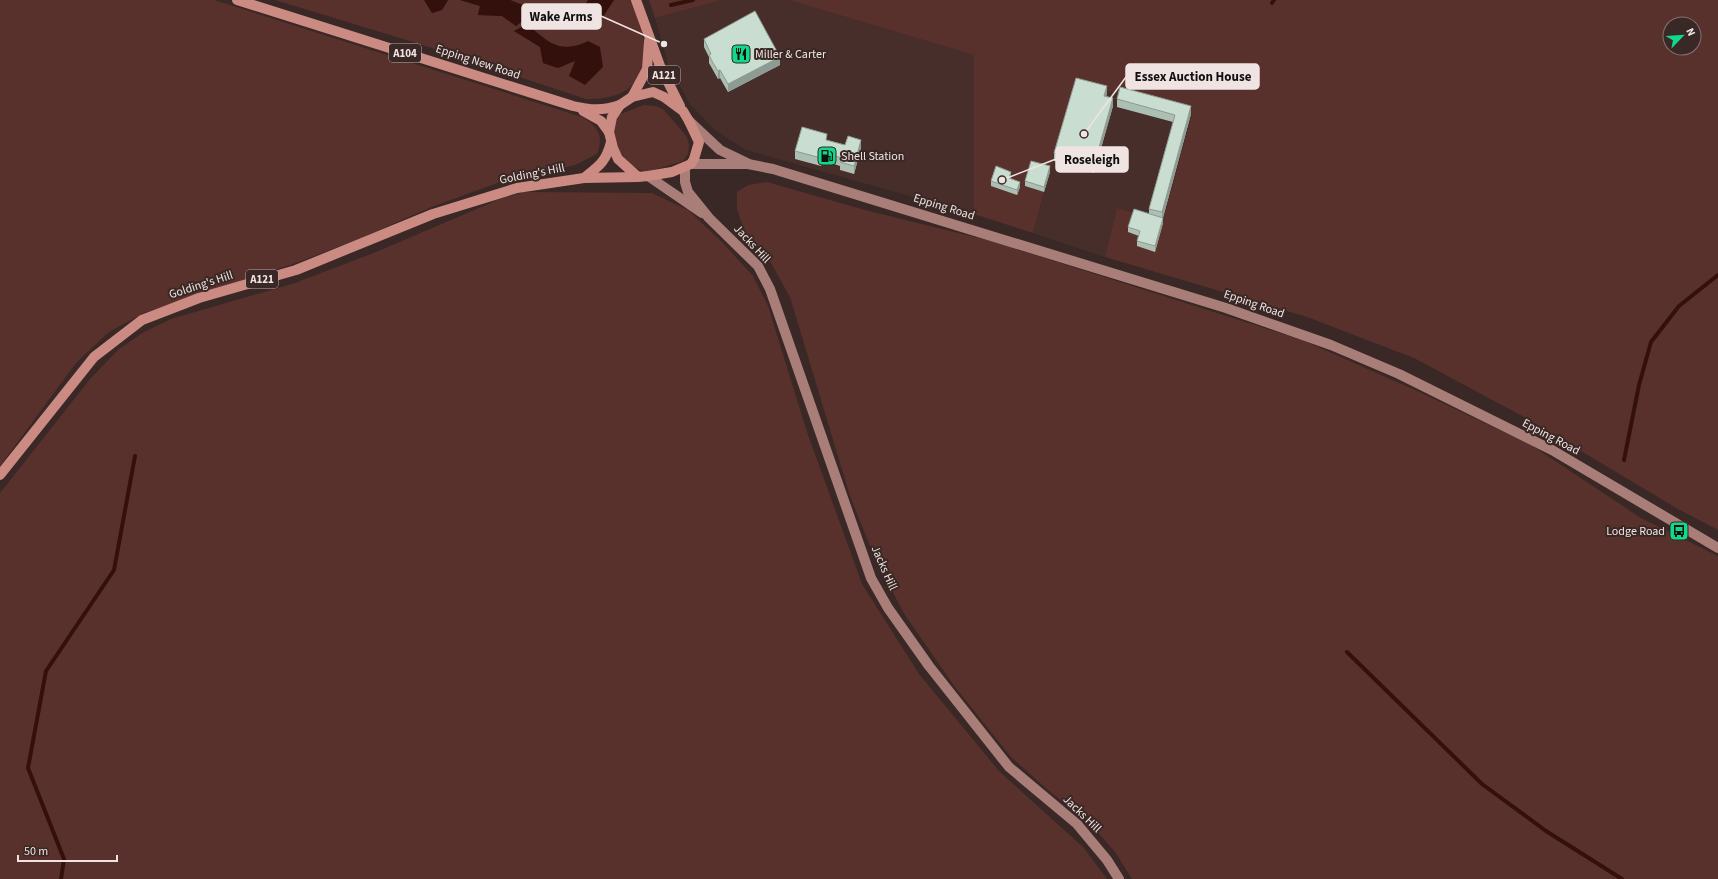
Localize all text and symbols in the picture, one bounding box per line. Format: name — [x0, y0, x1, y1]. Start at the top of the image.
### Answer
callout: Wake Arms — [522, 4, 601, 29]
text: Wake Arms — [530, 8, 593, 26]
north arrow — [1662, 16, 1702, 56]
text: N — [1682, 25, 1699, 38]
street label: Epping New Road — [433, 40, 523, 84]
restaurant icon: Miller & Carter — [730, 43, 752, 65]
road number: A104 — [389, 44, 421, 62]
place label: Miller & Carter — [755, 46, 827, 63]
callout: Essex Auction House — [1126, 64, 1259, 89]
road number: A121 — [648, 66, 680, 84]
text: Essex Auction House — [1135, 68, 1252, 86]
fuel station icon: Shell Station — [816, 145, 838, 167]
callout: Roseleigh — [1056, 147, 1128, 172]
place label: Shell Station — [841, 148, 904, 165]
text: Roseleigh — [1064, 151, 1120, 169]
street label: Golding's Hill — [498, 159, 566, 189]
street label: Epping Road — [911, 190, 977, 224]
street label: Jacks Hill — [730, 221, 774, 267]
street label: Golding's Hill — [167, 267, 235, 303]
road number: A121 — [246, 270, 278, 288]
street label: Epping Road — [1221, 286, 1287, 322]
street label: Epping Road — [1519, 415, 1583, 459]
bus stop icon: Lodge Road — [1668, 520, 1690, 542]
place label: Lodge Road — [1606, 523, 1665, 540]
street label: Jacks Hill — [867, 543, 901, 593]
street label: Jacks Hill — [1059, 791, 1105, 837]
scale bar — [18, 837, 117, 863]
text: 50 m — [24, 843, 48, 860]

